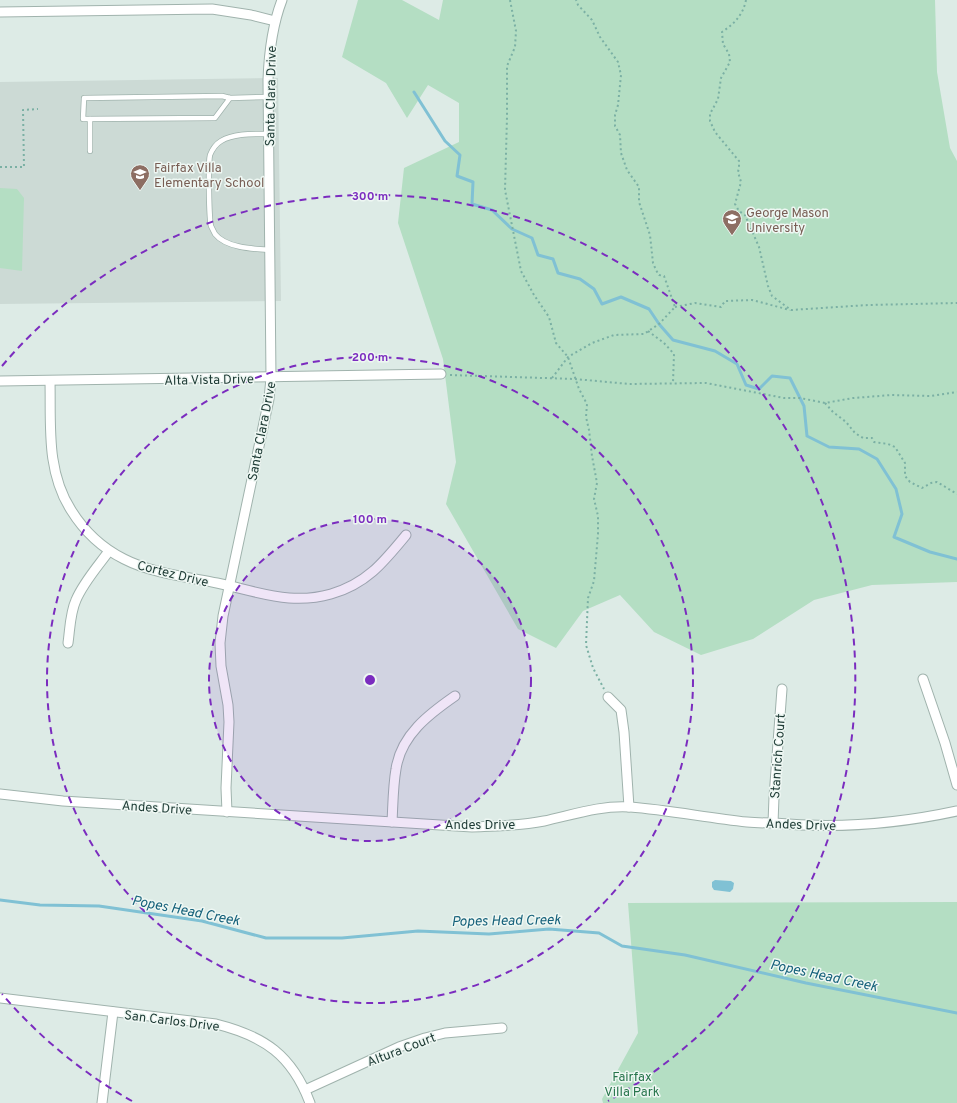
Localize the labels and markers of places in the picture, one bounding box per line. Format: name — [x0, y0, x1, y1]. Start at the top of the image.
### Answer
place label: Fairfax Villa Elementary School — [154, 161, 264, 192]
school or university icon: Fairfax Villa Elementary School — [129, 163, 151, 191]
place label: George Mason University — [746, 206, 829, 237]
school or university icon: George Mason University — [721, 208, 743, 236]
centre of rings — [363, 673, 377, 687]

